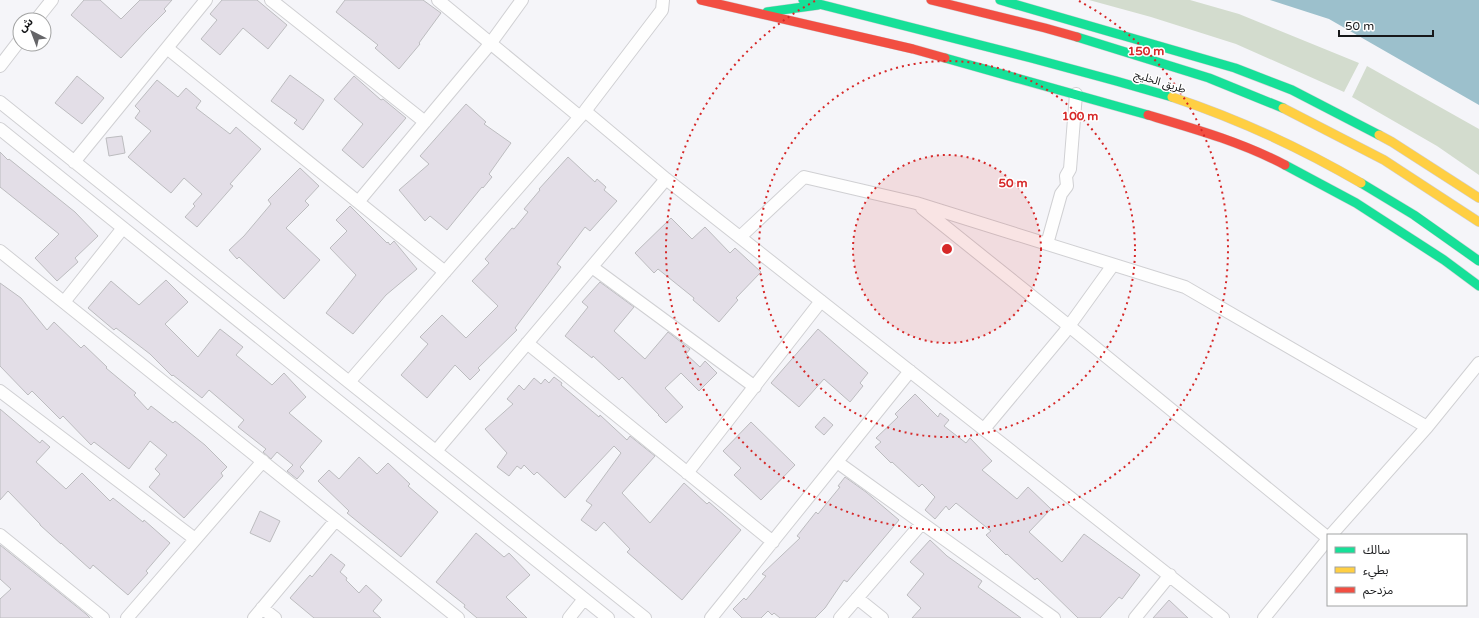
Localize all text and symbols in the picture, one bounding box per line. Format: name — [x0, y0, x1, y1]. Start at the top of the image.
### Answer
north arrow — [12, 12, 52, 52]
scale bar — [1339, 12, 1433, 38]
text: ش — [16, 15, 36, 35]
text: 50 m — [1345, 19, 1374, 33]
text: 150 m — [1128, 44, 1164, 58]
street label: طريق الخليج — [1132, 68, 1188, 97]
text: 100 m — [1062, 109, 1098, 123]
text: 50 m — [998, 176, 1028, 190]
centre of rings — [940, 242, 954, 256]
legend — [1327, 534, 1467, 606]
text: سالك — [1363, 543, 1390, 557]
text: بطيء — [1363, 563, 1389, 580]
text: مزدحم — [1363, 583, 1393, 599]

